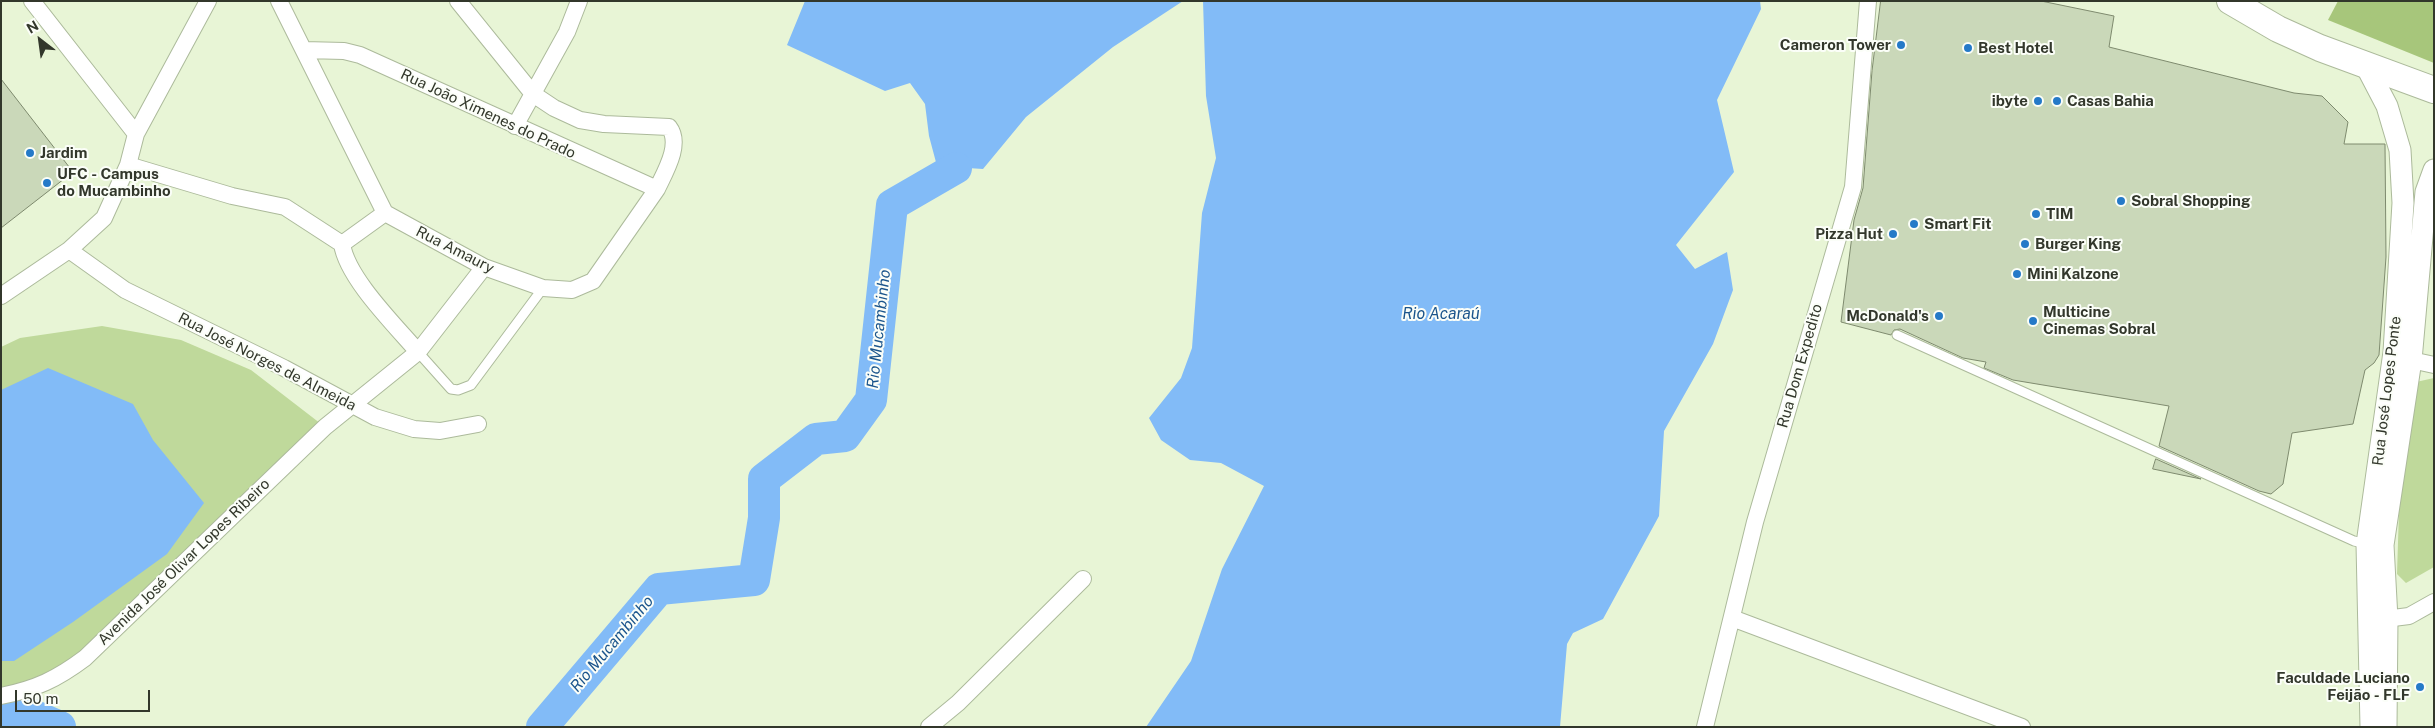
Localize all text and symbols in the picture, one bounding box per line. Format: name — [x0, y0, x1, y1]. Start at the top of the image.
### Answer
north arrow — [15, 15, 65, 65]
text: N — [24, 17, 41, 37]
place label: Cameron Tower — [1780, 36, 1891, 54]
marker: Cameron Tower — [1895, 39, 1907, 51]
place label: Best Hotel — [1978, 39, 2054, 57]
marker: Best Hotel — [1962, 42, 1974, 54]
street label: Rua João Ximenes do Prado — [398, 65, 578, 163]
place label: ibyte — [1992, 92, 2028, 110]
place label: Casas Bahia — [2067, 92, 2154, 110]
marker: ibyte — [2032, 95, 2044, 107]
marker: Casas Bahia — [2051, 95, 2063, 107]
place label: Jardim — [40, 144, 87, 162]
marker: Jardim — [24, 147, 36, 159]
place label: UFC - Campus do Mucambinho — [57, 165, 171, 200]
marker: UFC - Campus do Mucambinho — [41, 177, 53, 189]
place label: Sobral Shopping — [2131, 192, 2250, 210]
marker: Sobral Shopping — [2115, 195, 2127, 207]
place label: TIM — [2046, 205, 2074, 223]
marker: TIM — [2030, 208, 2042, 220]
place label: Smart Fit — [1924, 215, 1991, 233]
marker: Smart Fit — [1908, 218, 1920, 230]
street label: Rua Amaury — [413, 223, 497, 277]
place label: Pizza Hut — [1815, 225, 1883, 243]
marker: Pizza Hut — [1887, 228, 1899, 240]
place label: Burger King — [2035, 235, 2121, 253]
marker: Burger King — [2019, 238, 2031, 250]
place label: Mini Kalzone — [2027, 265, 2119, 283]
marker: Mini Kalzone — [2011, 268, 2023, 280]
water label: Rio Mucambinho — [863, 269, 895, 389]
street label: Rua Dom Expedito — [1774, 302, 1826, 430]
place label: Multicine Cinemas Sobral — [2043, 303, 2156, 338]
water label: Rio Acaraú — [1402, 304, 1480, 324]
place label: McDonald's — [1846, 307, 1929, 325]
street label: Rua José Norges de Almeida — [175, 309, 359, 415]
marker: McDonald's — [1933, 310, 1945, 322]
marker: Multicine Cinemas Sobral — [2027, 315, 2039, 327]
street label: Rua José Lopes Ponte — [2369, 315, 2405, 467]
street label: Avenida José Olivar Lopes Ribeiro — [94, 475, 274, 649]
water label: Rio Mucambinho — [566, 592, 658, 696]
place label: Faculdade Luciano Feijão - FLF — [2276, 669, 2410, 704]
scale bar — [18, 680, 152, 712]
marker: Faculdade Luciano Feijão - FLF — [2414, 681, 2426, 693]
text: 50 m — [23, 690, 58, 707]

